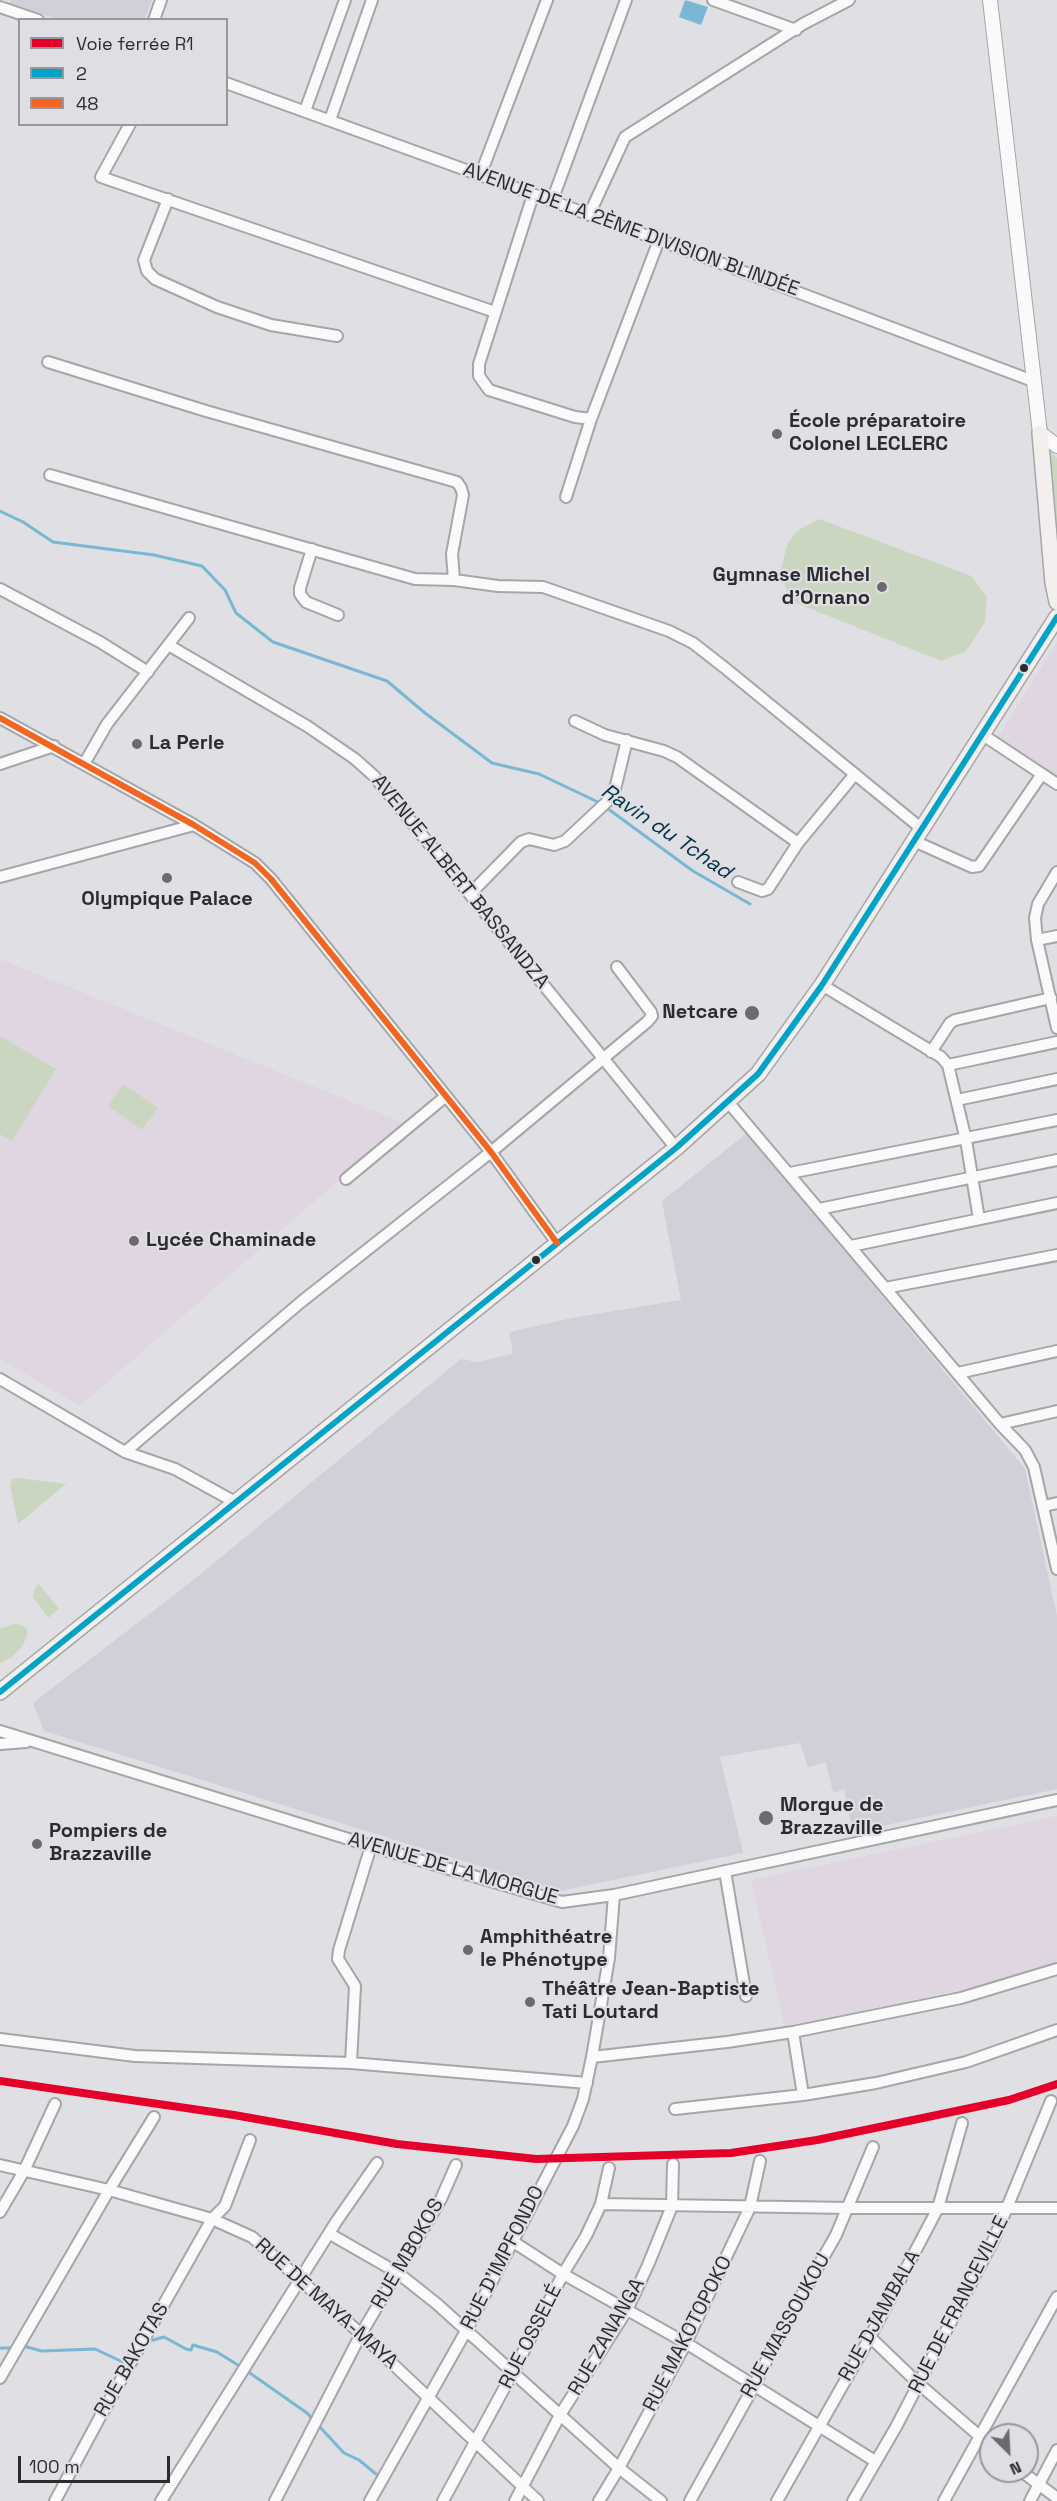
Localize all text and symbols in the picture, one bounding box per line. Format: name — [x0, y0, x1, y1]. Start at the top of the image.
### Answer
legend — [18, 18, 228, 126]
text: Voie ferrée R1 — [76, 32, 194, 55]
text: 2 — [76, 62, 87, 85]
text: 48 — [76, 92, 98, 115]
street label: AVENUE DE LA 2ÈME DIVISION BLINDÉE — [460, 158, 802, 302]
place label: École préparatoire Colonel LECLERC — [789, 410, 966, 457]
marker: École préparatoire Colonel LECLERC — [770, 427, 784, 441]
place label: Gymnase Michel d'Ornano — [713, 564, 870, 611]
marker: Gymnase Michel d'Ornano — [875, 580, 889, 594]
unlabelled marker — [1018, 662, 1030, 674]
place label: La Perle — [149, 732, 225, 756]
marker: La Perle — [130, 737, 144, 751]
street label: AVENUE ALBERT BASSANDZA — [366, 770, 554, 994]
water label: Ravin du Tchad — [596, 779, 736, 885]
marker: Olympique Palace — [160, 871, 174, 885]
place label: Olympique Palace — [81, 888, 253, 912]
place label: Netcare — [662, 1001, 738, 1025]
marker: Netcare — [743, 1004, 761, 1022]
place label: Lycée Chaminade — [146, 1229, 316, 1253]
marker: Lycée Chaminade — [127, 1234, 141, 1248]
unlabelled marker — [530, 1254, 542, 1266]
place label: Morgue de Brazzaville — [780, 1794, 883, 1841]
marker: Morgue de Brazzaville — [757, 1809, 775, 1827]
place label: Pompiers de Brazzaville — [49, 1820, 167, 1867]
street label: AVENUE DE LA MORGUE — [345, 1827, 561, 1911]
marker: Pompiers de Brazzaville — [30, 1837, 44, 1851]
place label: Amphithéatre le Phénotype — [480, 1926, 612, 1973]
marker: Amphithéatre le Phénotype — [461, 1943, 475, 1957]
place label: Théâtre Jean-Baptiste Tati Loutard — [542, 1978, 760, 2025]
marker: Théâtre Jean-Baptiste Tati Loutard — [523, 1995, 537, 2009]
street label: RUE D'IMPFONDO — [456, 2182, 550, 2334]
street label: RUE MBOKOS — [367, 2195, 449, 2313]
street label: RUE DE FRANCEVILLE — [904, 2212, 1014, 2398]
street label: RUE DE MAYA-MAYA — [250, 2233, 402, 2375]
street label: RUE DJAMBALA — [834, 2246, 926, 2386]
street label: RUE MASSOUKOU — [736, 2249, 836, 2403]
street label: RUE MAKOTOPOKO — [638, 2252, 738, 2416]
street label: RUE ZANANGA — [564, 2274, 650, 2400]
street label: RUE OSSELÉ — [495, 2281, 567, 2393]
street label: RUE BAKOTAS — [90, 2299, 174, 2421]
north arrow — [979, 2423, 1039, 2483]
scale bar — [21, 2444, 172, 2482]
text: 100 m — [29, 2455, 80, 2478]
text: N — [1007, 2456, 1025, 2480]

